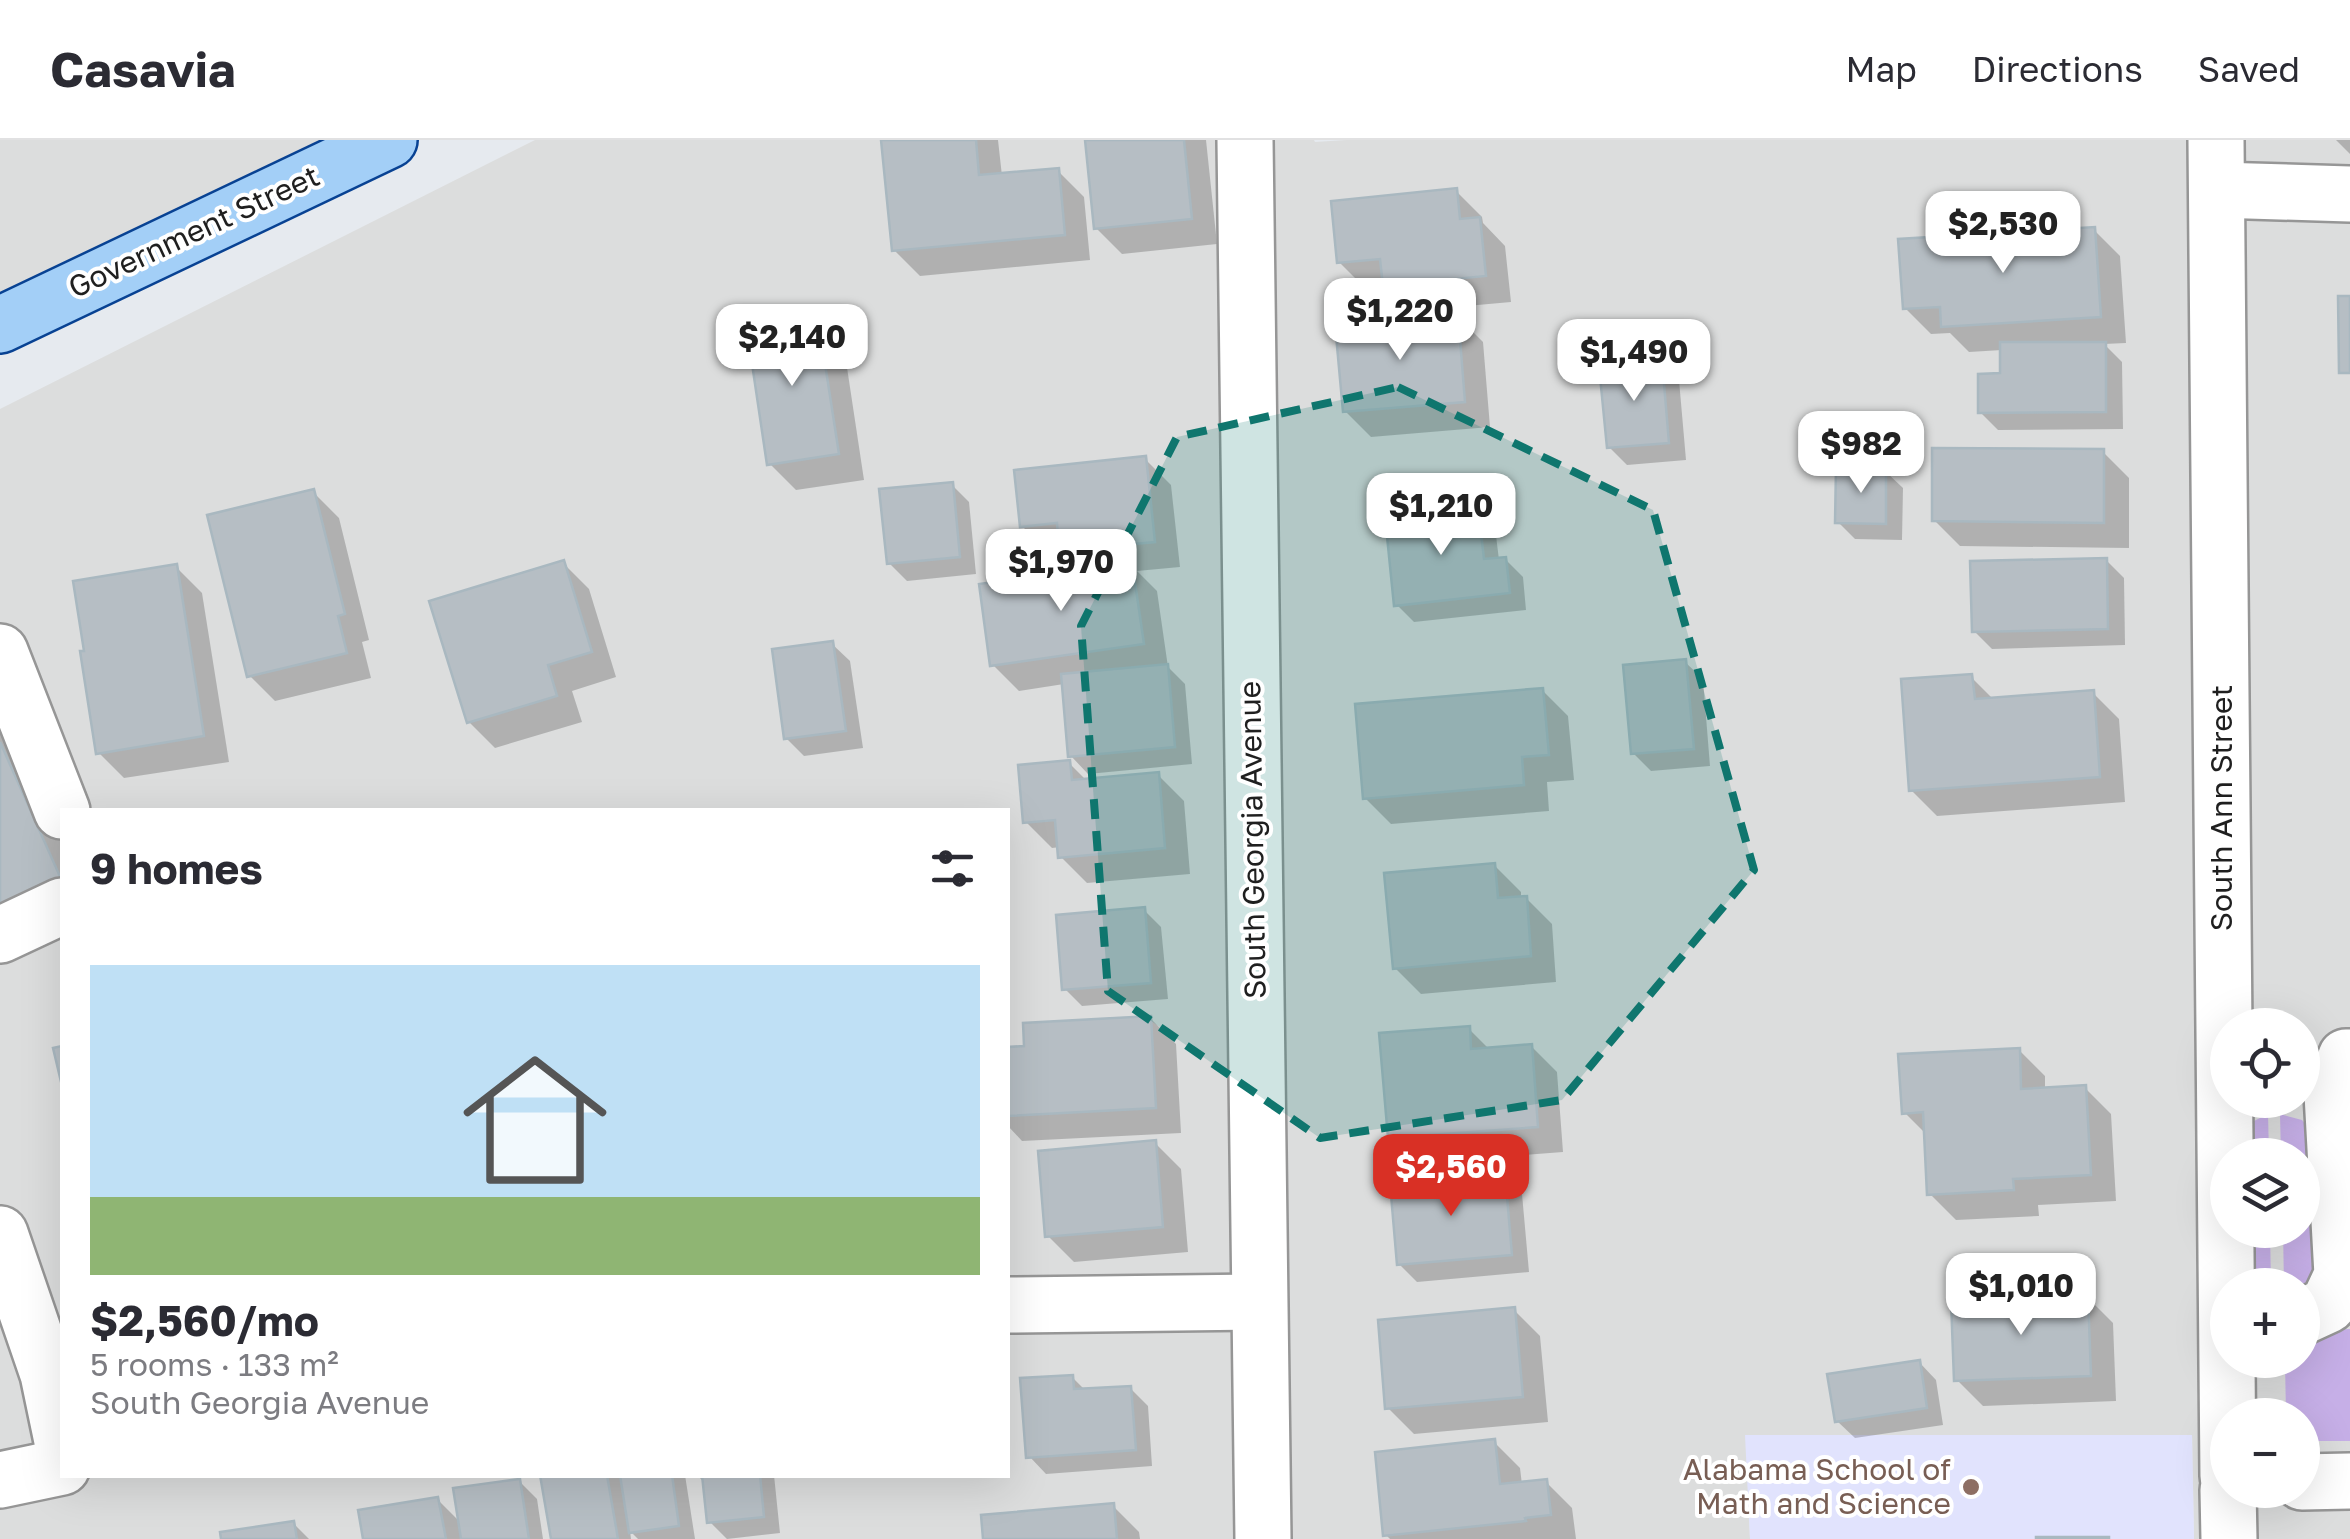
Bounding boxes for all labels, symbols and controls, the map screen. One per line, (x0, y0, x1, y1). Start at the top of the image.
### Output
text: Casavia (50, 40, 236, 98)
text: Map (1845, 48, 1917, 90)
text: Directions (1972, 48, 2143, 90)
text: Saved (2198, 48, 2300, 90)
street label: Government Street (62, 157, 325, 305)
pin: $2,530 (1922, 191, 2084, 276)
text: $2,530 (1947, 204, 2059, 242)
pin: $1,220 (1319, 278, 1481, 363)
text: $1,220 (1346, 291, 1454, 329)
pin: $2,140 (711, 304, 873, 389)
text: $2,140 (738, 317, 846, 355)
pin: $1,490 (1553, 319, 1715, 404)
text: $1,490 (1579, 332, 1689, 370)
pin: $982 (1802, 411, 1920, 496)
text: $982 (1820, 424, 1902, 462)
pin: $1,210 (1360, 473, 1522, 558)
text: $1,210 (1389, 486, 1493, 524)
pin: $1,970 (980, 529, 1142, 614)
text: $1,970 (1008, 542, 1114, 580)
street label: South Georgia Avenue (1231, 681, 1273, 999)
street label: South Ann Street (2203, 685, 2239, 931)
icon: filters (925, 841, 980, 896)
text: 9 homes (90, 843, 263, 893)
map controls (2210, 1008, 2320, 1508)
button: locate (2210, 1008, 2320, 1118)
icon: home (445, 1030, 625, 1210)
pin: $2,560 (1370, 1134, 1532, 1219)
button: layers (2210, 1138, 2320, 1248)
text: $2,560 (1395, 1147, 1507, 1185)
pin: $1,010 (1940, 1253, 2102, 1338)
text: $1,010 (1968, 1266, 2074, 1304)
button: + (2210, 1268, 2320, 1378)
text: $2,560/mo (90, 1295, 319, 1345)
text: 5 rooms · 133 m² (90, 1345, 339, 1383)
text: South Georgia Avenue (90, 1383, 429, 1421)
button: − (2210, 1398, 2320, 1508)
place label: Alabama School of Math and Science (1683, 1451, 1951, 1521)
marker: Alabama School of Math and Science (1960, 1476, 1982, 1498)

